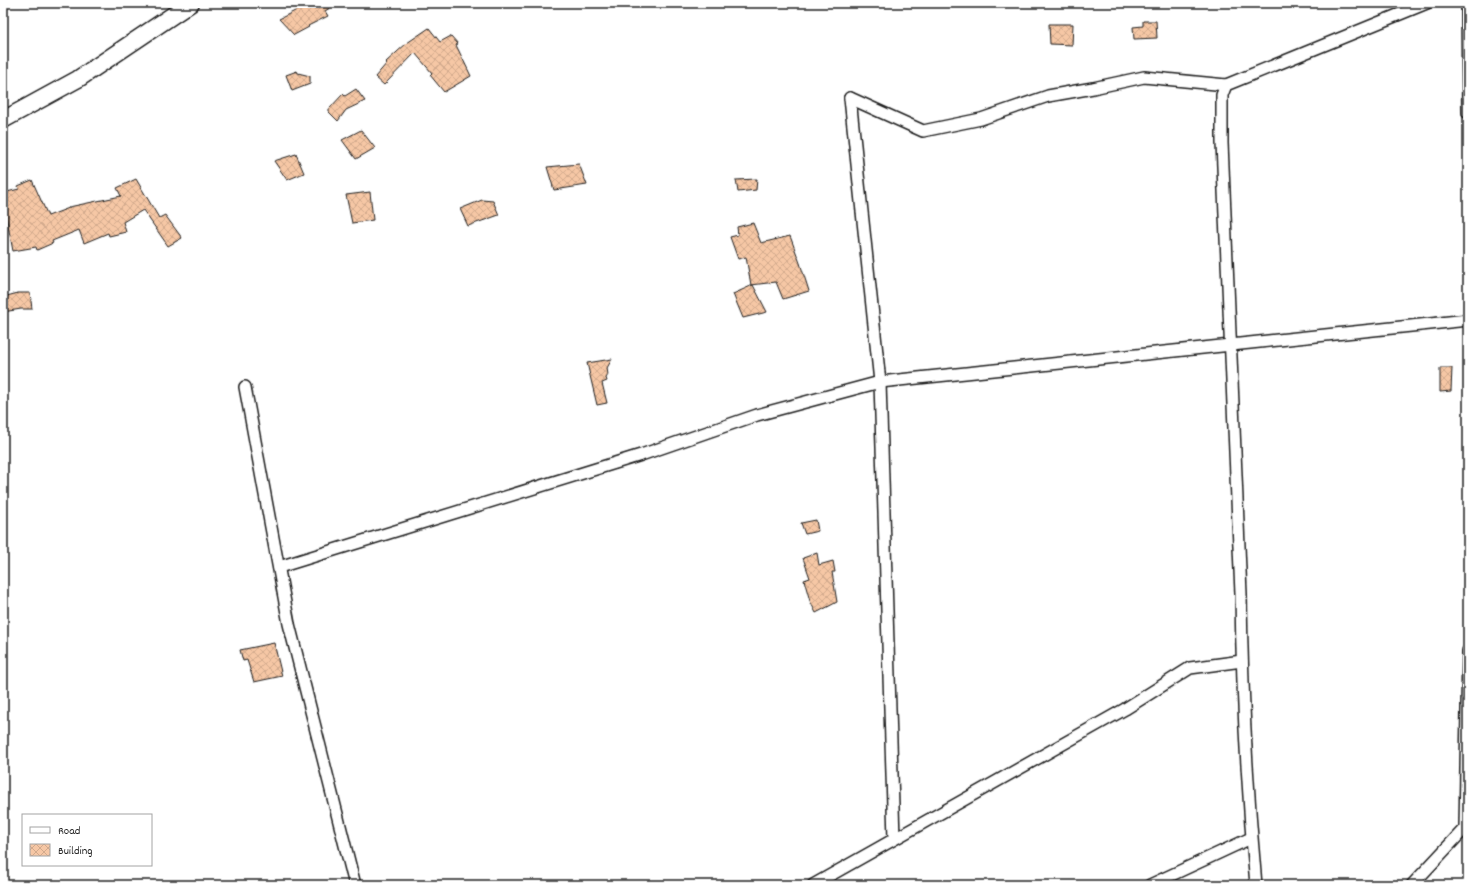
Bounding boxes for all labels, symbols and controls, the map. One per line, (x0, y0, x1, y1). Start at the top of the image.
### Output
legend (22, 814, 152, 866)
text: Road (58, 823, 80, 840)
text: Building (58, 843, 93, 860)

